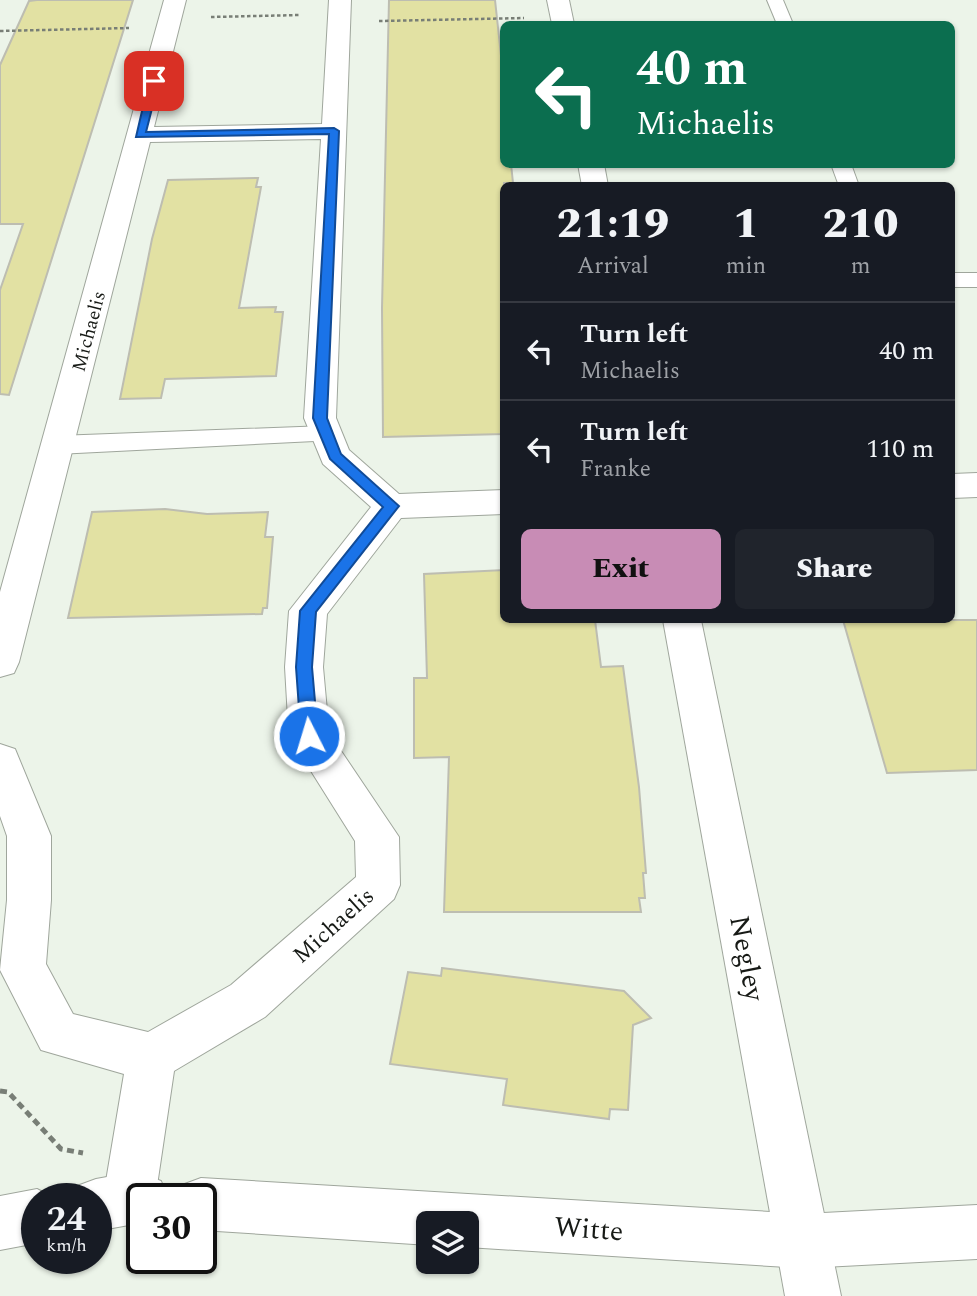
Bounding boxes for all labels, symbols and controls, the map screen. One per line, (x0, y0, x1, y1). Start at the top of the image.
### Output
text: 40 m (636, 32, 747, 107)
icon: left (521, 49, 612, 140)
pin (124, 51, 184, 111)
icon: arrive (135, 62, 173, 100)
text: Michaelis (636, 100, 775, 149)
text: 21:19 (557, 193, 669, 256)
text: 1 (733, 193, 759, 256)
text: 210 (823, 193, 898, 256)
text: Arrival (577, 249, 649, 284)
text: min (726, 249, 766, 284)
text: m (851, 249, 870, 284)
street label: Michaelis (65, 288, 114, 375)
text: Turn left (580, 314, 688, 354)
text: 40 m (879, 331, 934, 371)
icon: left (521, 332, 559, 370)
text: Michaelis (580, 354, 680, 389)
text: Turn left (580, 412, 688, 452)
text: 110 m (866, 429, 934, 469)
icon: left (521, 430, 559, 468)
text: Franke (580, 452, 651, 487)
button: Exit (521, 529, 721, 609)
button: Share (735, 529, 934, 609)
position arrow (272, 699, 346, 773)
street label: Michaelis (285, 880, 383, 973)
street label: Negley (717, 912, 776, 1006)
speed limit sign: 30 (126, 1183, 217, 1274)
text: 24 (47, 1193, 86, 1246)
street label: Witte (553, 1206, 625, 1253)
map controls (416, 1211, 479, 1274)
button: layers (416, 1211, 479, 1274)
text: km/h (46, 1232, 87, 1259)

